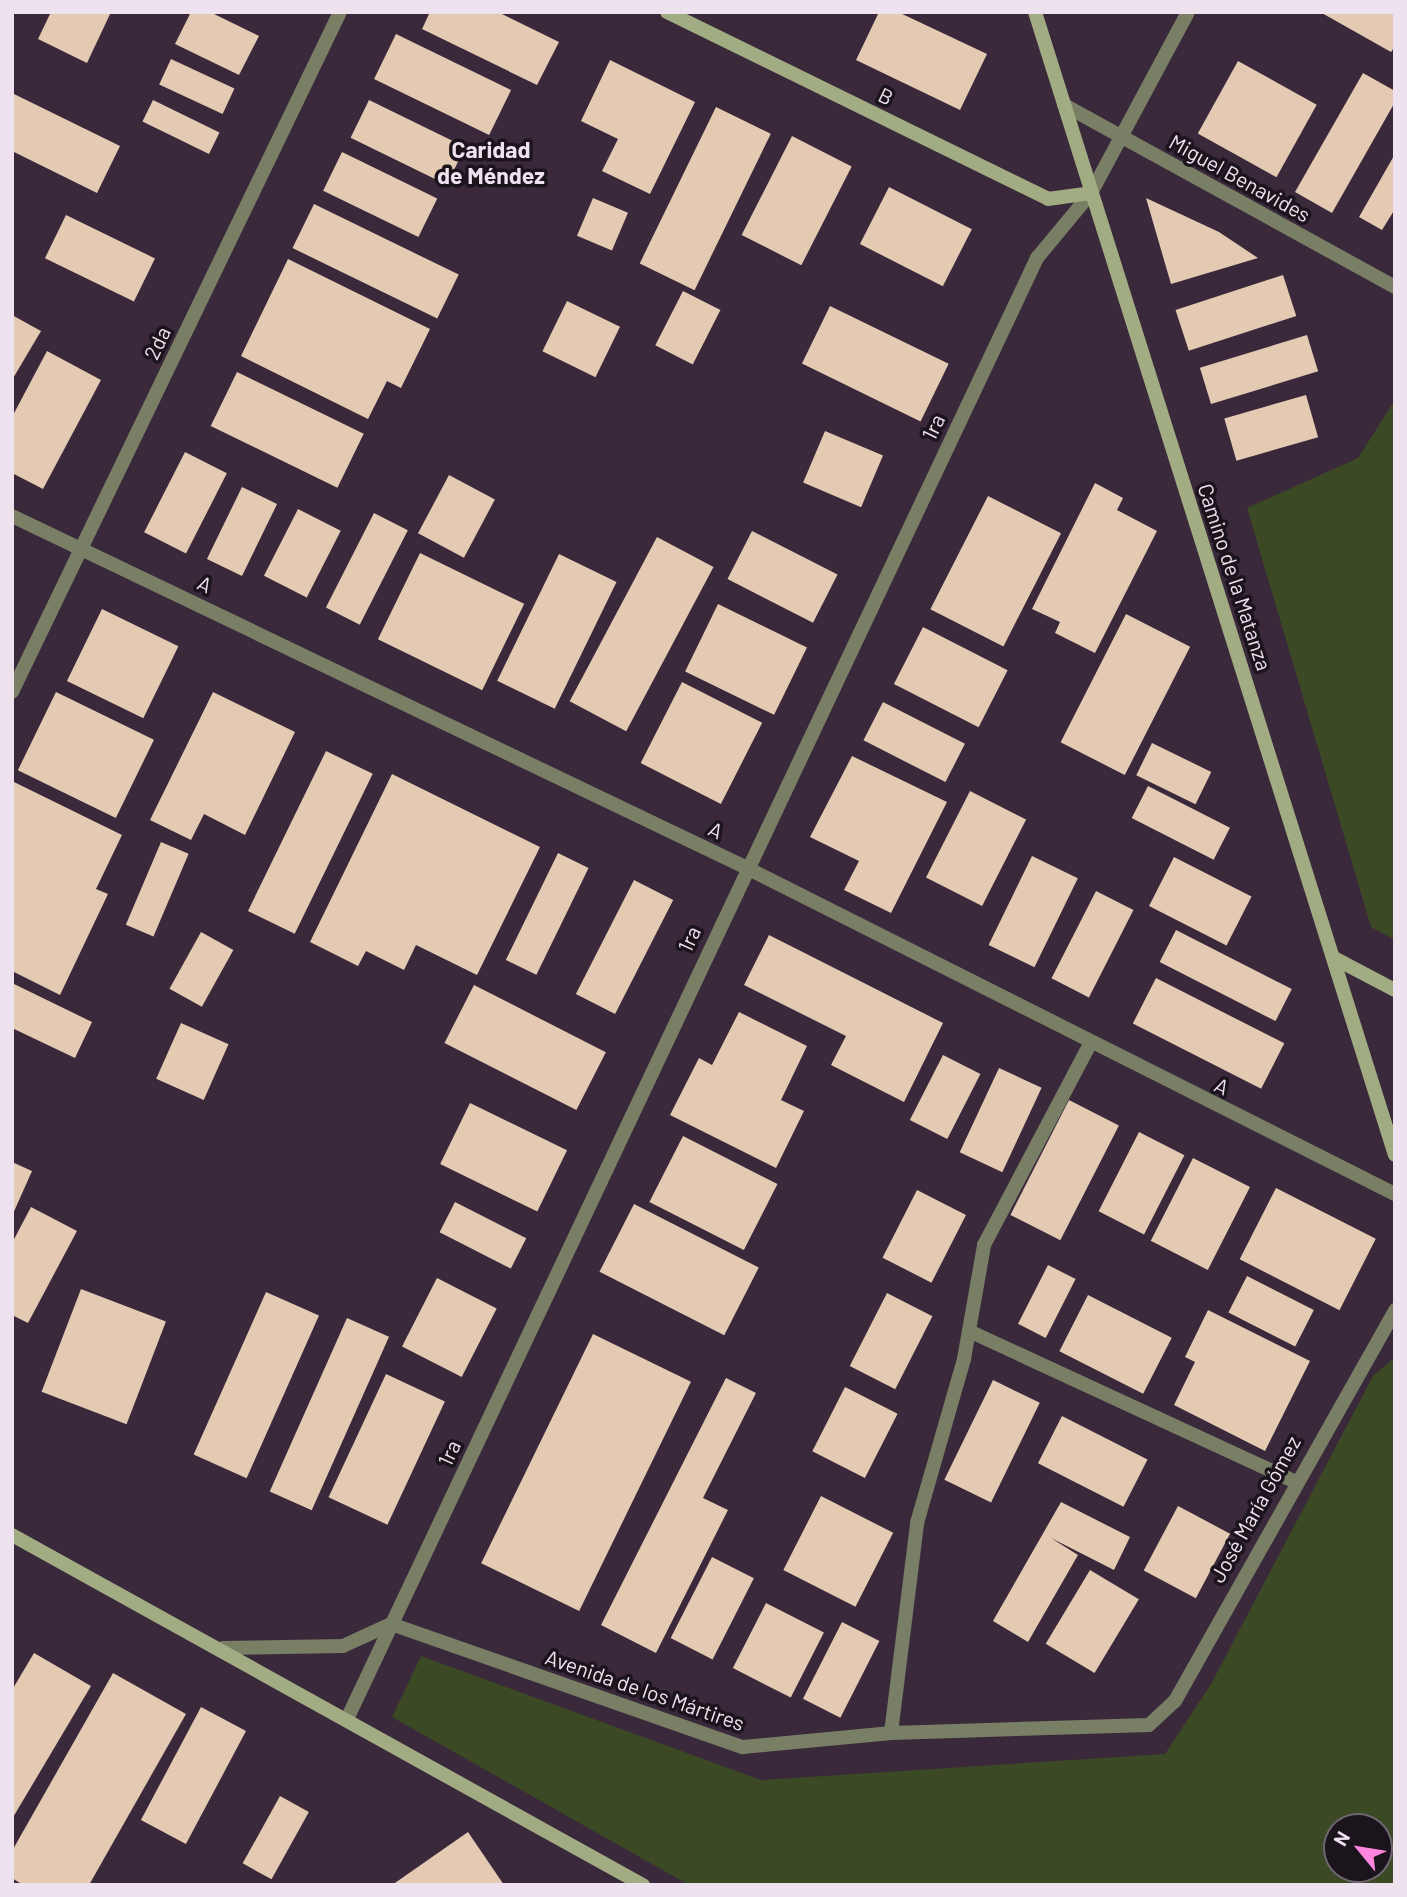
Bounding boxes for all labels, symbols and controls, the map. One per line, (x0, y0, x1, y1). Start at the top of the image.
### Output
street label: B (875, 82, 897, 110)
street label: Miguel Benavides (1165, 129, 1315, 227)
district label: Caridad de Méndez (437, 135, 545, 189)
street label: 2da (138, 322, 176, 364)
street label: 1ra (916, 410, 950, 444)
street label: Camino de la Matanza (1193, 480, 1277, 674)
street label: A (194, 570, 216, 598)
street label: A (705, 816, 727, 844)
street label: 1ra (672, 922, 706, 956)
street label: A (1211, 1072, 1233, 1100)
street label: José María Gómez (1204, 1431, 1306, 1587)
street label: 1ra (432, 1436, 466, 1470)
street label: Avenida de los Mártires (542, 1644, 748, 1736)
north arrow (1323, 1813, 1393, 1883)
text: N (1328, 1827, 1354, 1849)

